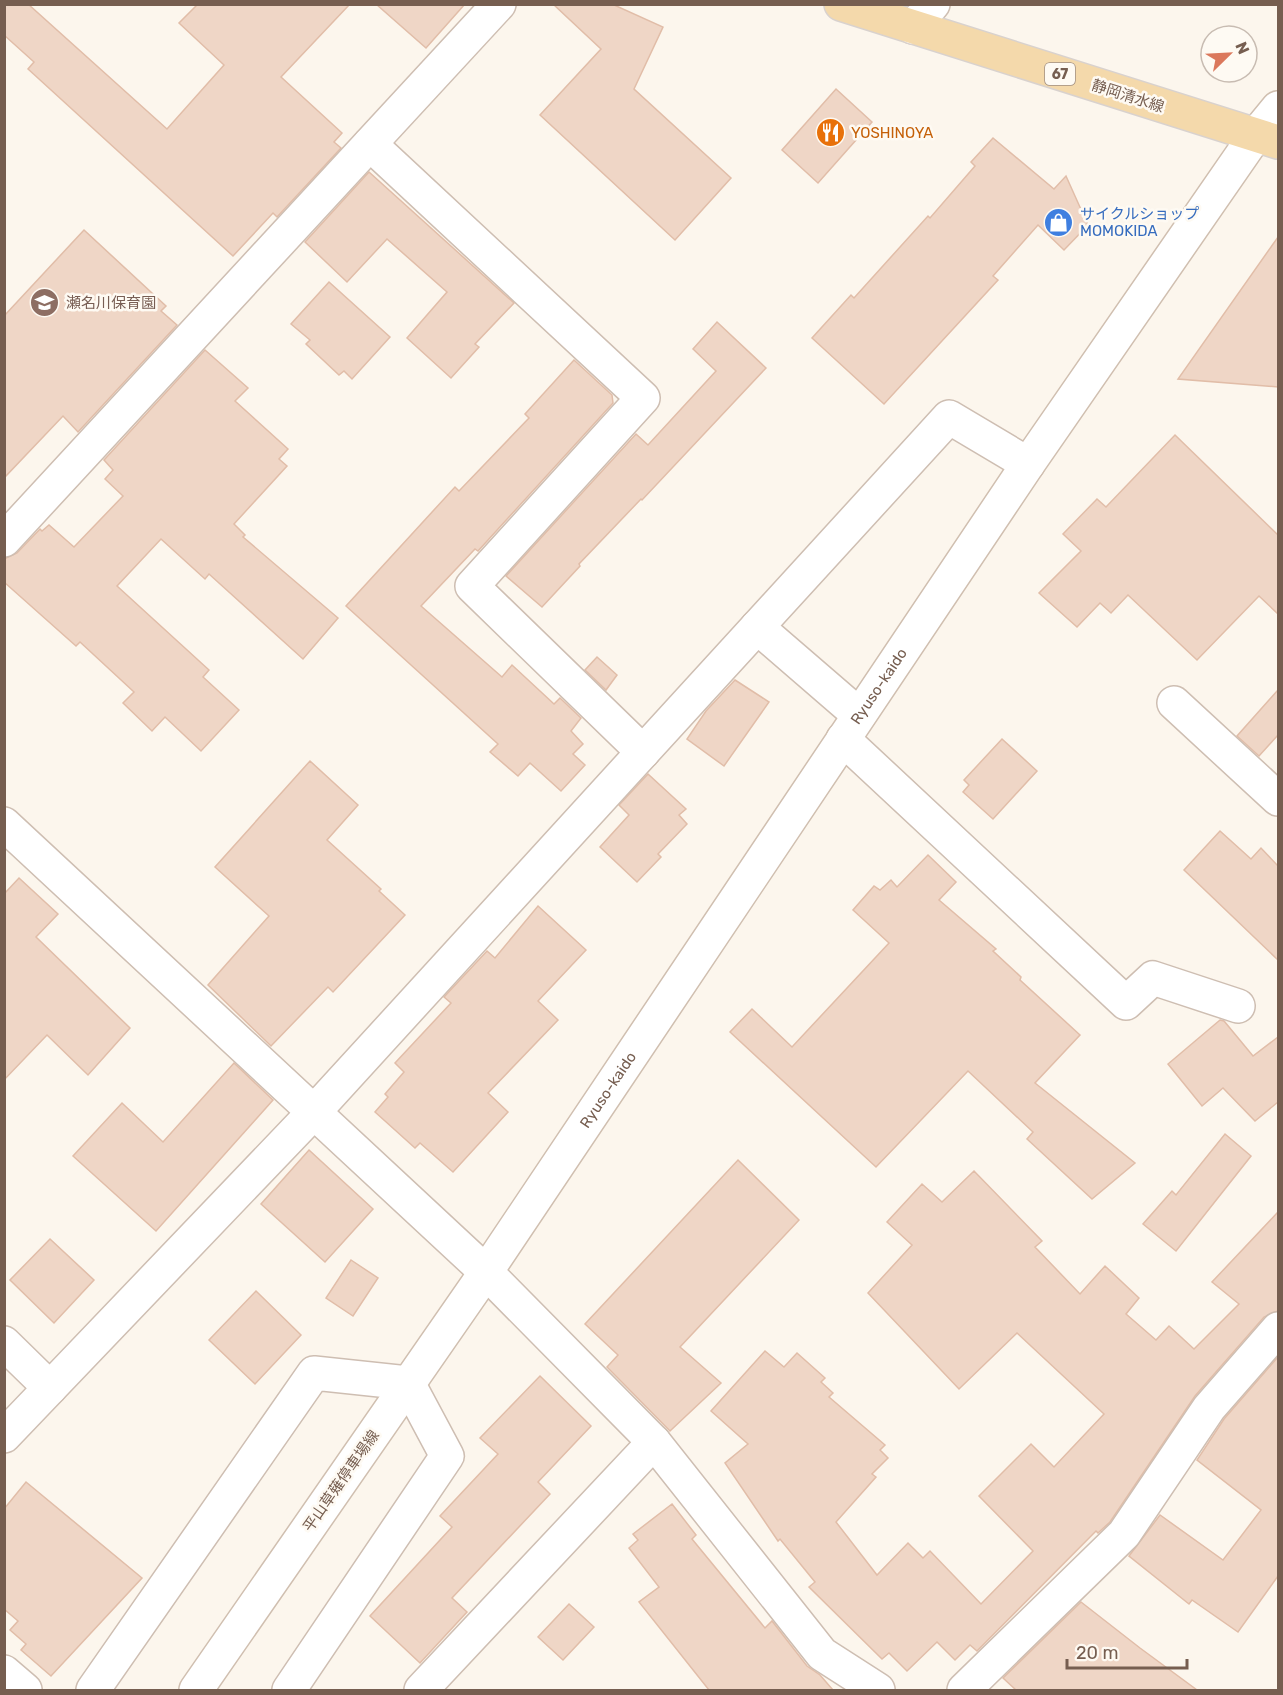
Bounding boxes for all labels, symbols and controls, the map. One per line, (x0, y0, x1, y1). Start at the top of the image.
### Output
north arrow (1199, 24, 1259, 84)
text: N (1231, 39, 1253, 57)
road number: 67 (1045, 63, 1075, 85)
street label: 静岡清水線 (1090, 76, 1166, 116)
restaurant icon: YOSHINOYA (814, 117, 846, 149)
place label: YOSHINOYA (851, 124, 933, 142)
place label: サイクルショップ MOMOKIDA (1080, 205, 1199, 240)
shop icon: サイクルショップ MOMOKIDA (1043, 207, 1075, 239)
school or university icon: 瀬名川保育園 (29, 287, 61, 319)
place label: 瀬名川保育園 (66, 294, 156, 312)
street label: Ryuso-kaido (847, 645, 911, 728)
street label: Ryuso-kaido (576, 1048, 640, 1131)
street label: 平山草薙停車場線 (299, 1427, 383, 1535)
scale bar (1067, 1632, 1187, 1670)
text: 20 m (1076, 1642, 1118, 1664)

